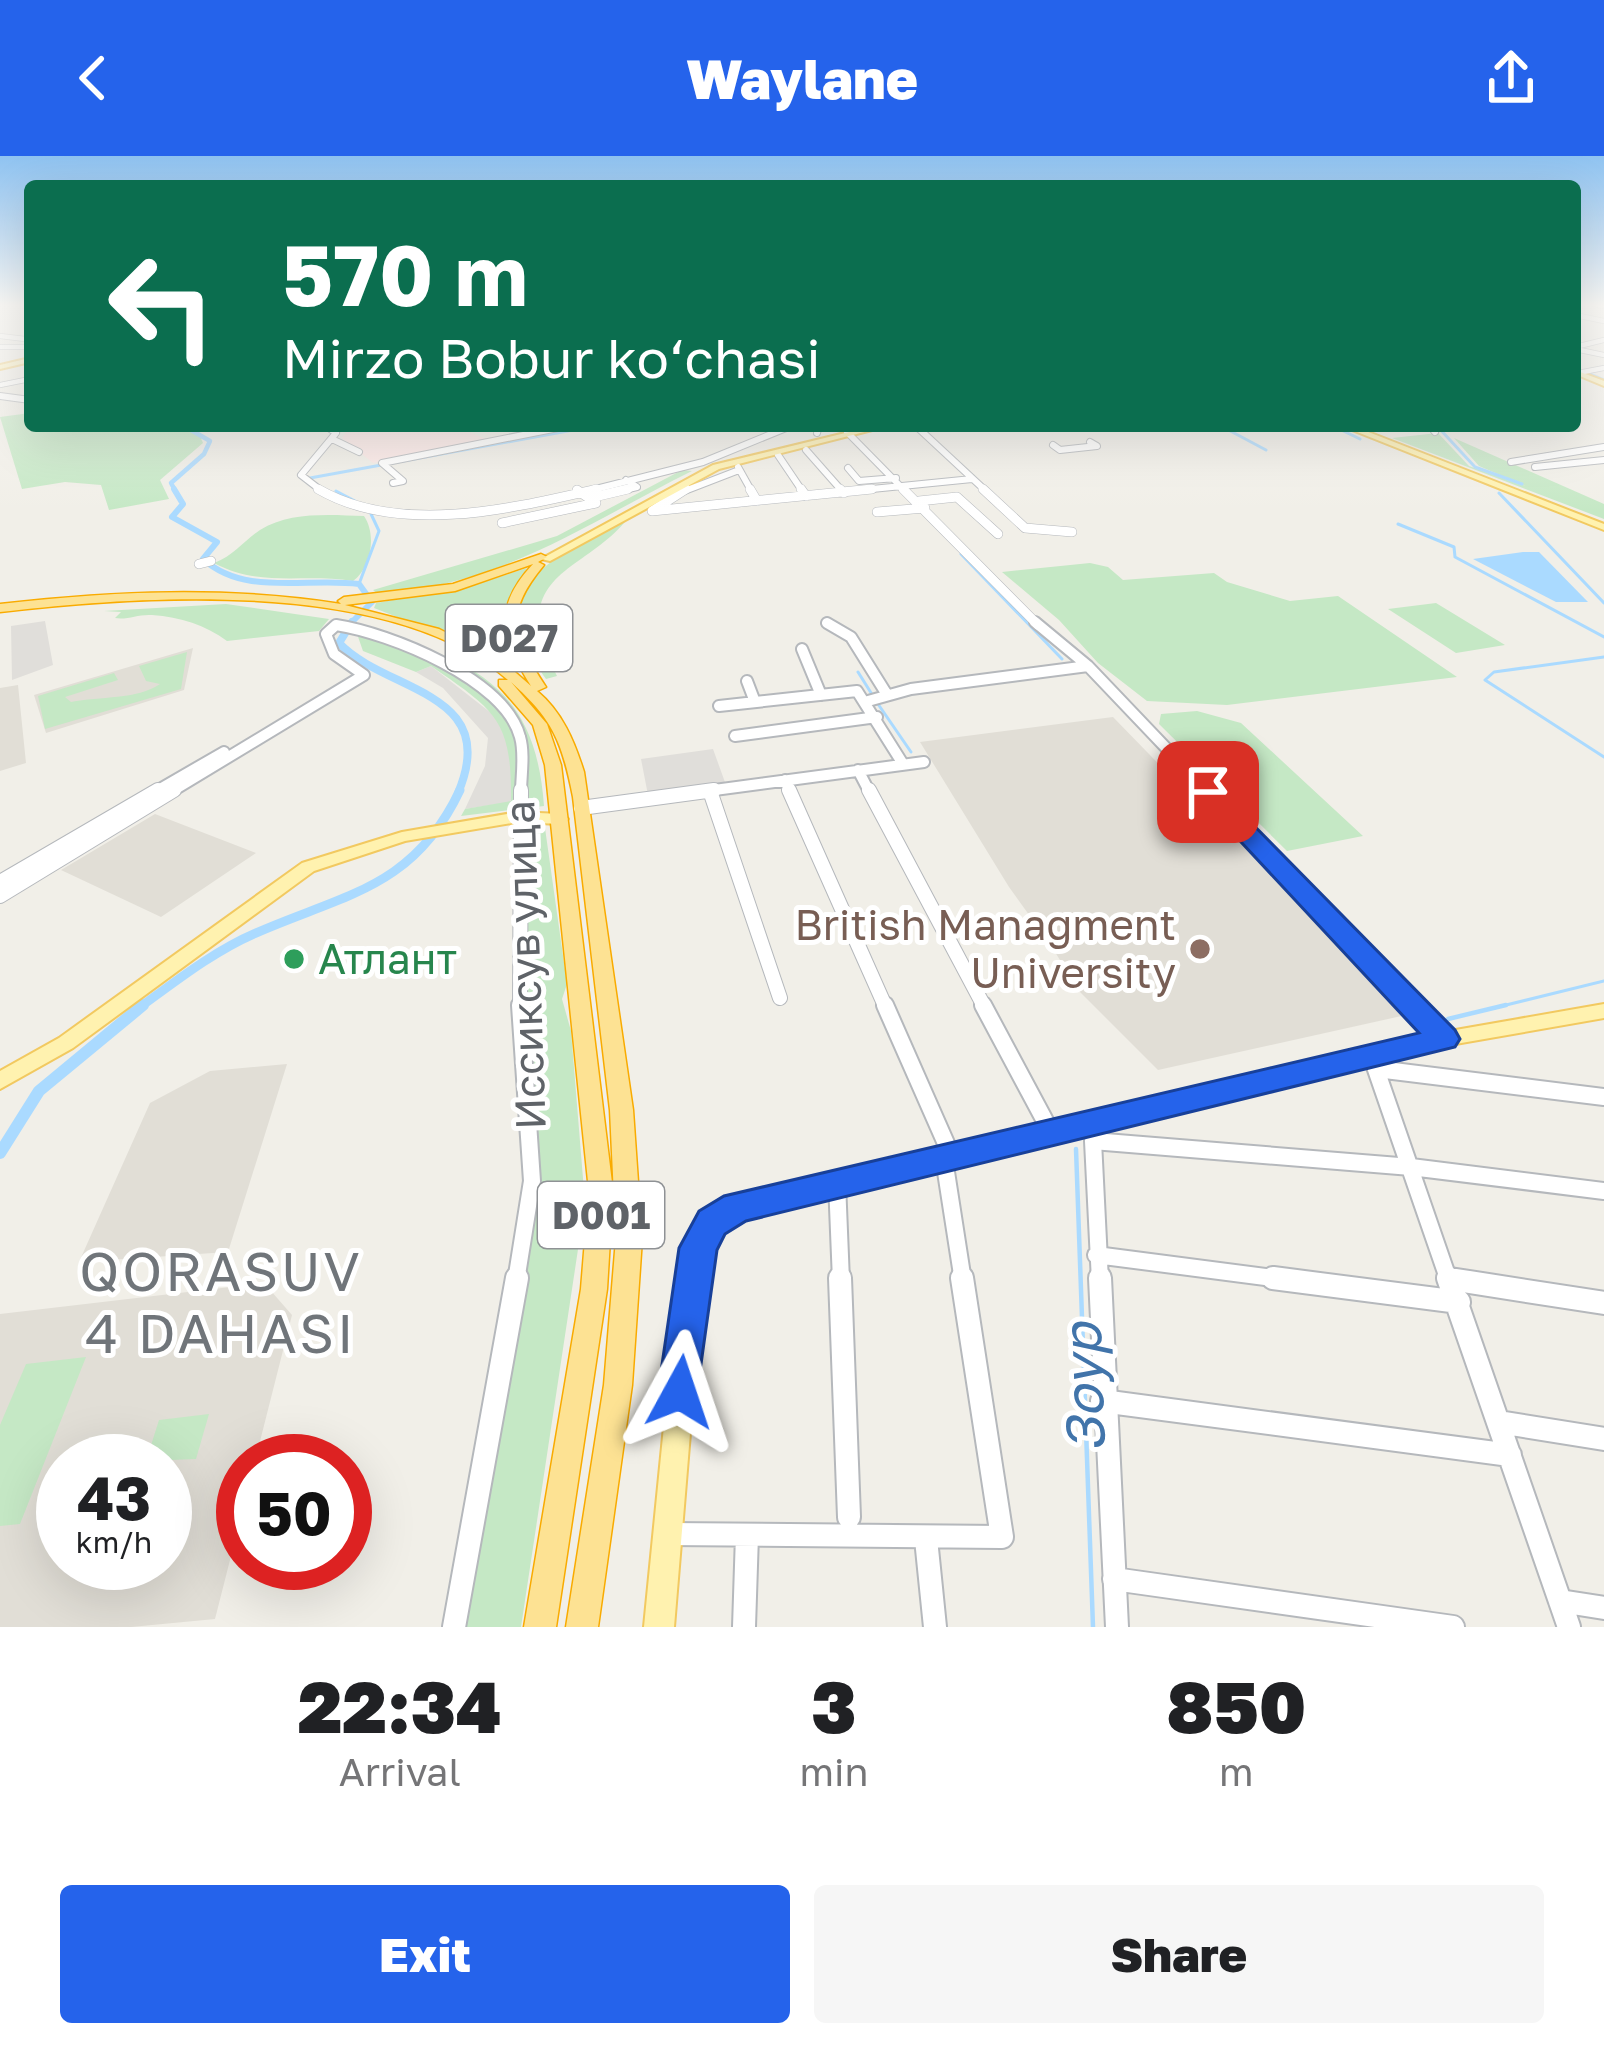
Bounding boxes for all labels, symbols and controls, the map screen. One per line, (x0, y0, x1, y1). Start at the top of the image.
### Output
icon: back (60, 45, 126, 111)
icon: share (1478, 45, 1544, 111)
text: Waylane (686, 46, 918, 111)
text: 570 m (282, 224, 528, 324)
icon: left (84, 228, 240, 384)
text: Mirzo Bobur ko‘chasi (282, 325, 821, 390)
road number: D027 (446, 605, 572, 671)
pin (1157, 741, 1259, 843)
icon: arrive (1175, 759, 1241, 825)
street label: Иссиксув улица (493, 800, 555, 1131)
place label: British Managment University (795, 899, 1176, 997)
place label: Атлант (318, 933, 457, 983)
marker: British Managment University (1187, 936, 1213, 962)
marker: Атлант (281, 946, 307, 972)
road number: D001 (538, 1182, 664, 1248)
district label: QORASUV 4 DAHASI (79, 1238, 363, 1365)
water label: Зоур (1048, 1319, 1117, 1454)
position arrow (617, 1329, 743, 1455)
speed limit sign: 50 (216, 1434, 372, 1590)
text: 43 (77, 1461, 151, 1533)
text: km/h (76, 1524, 152, 1560)
text: 22:34 (298, 1662, 502, 1749)
text: 3 (811, 1662, 857, 1749)
text: 850 (1166, 1662, 1306, 1749)
text: Arrival (339, 1748, 461, 1795)
text: min (800, 1748, 869, 1795)
text: m (1219, 1748, 1254, 1795)
button: Exit (60, 1885, 790, 2023)
button: Share (814, 1885, 1544, 2023)

